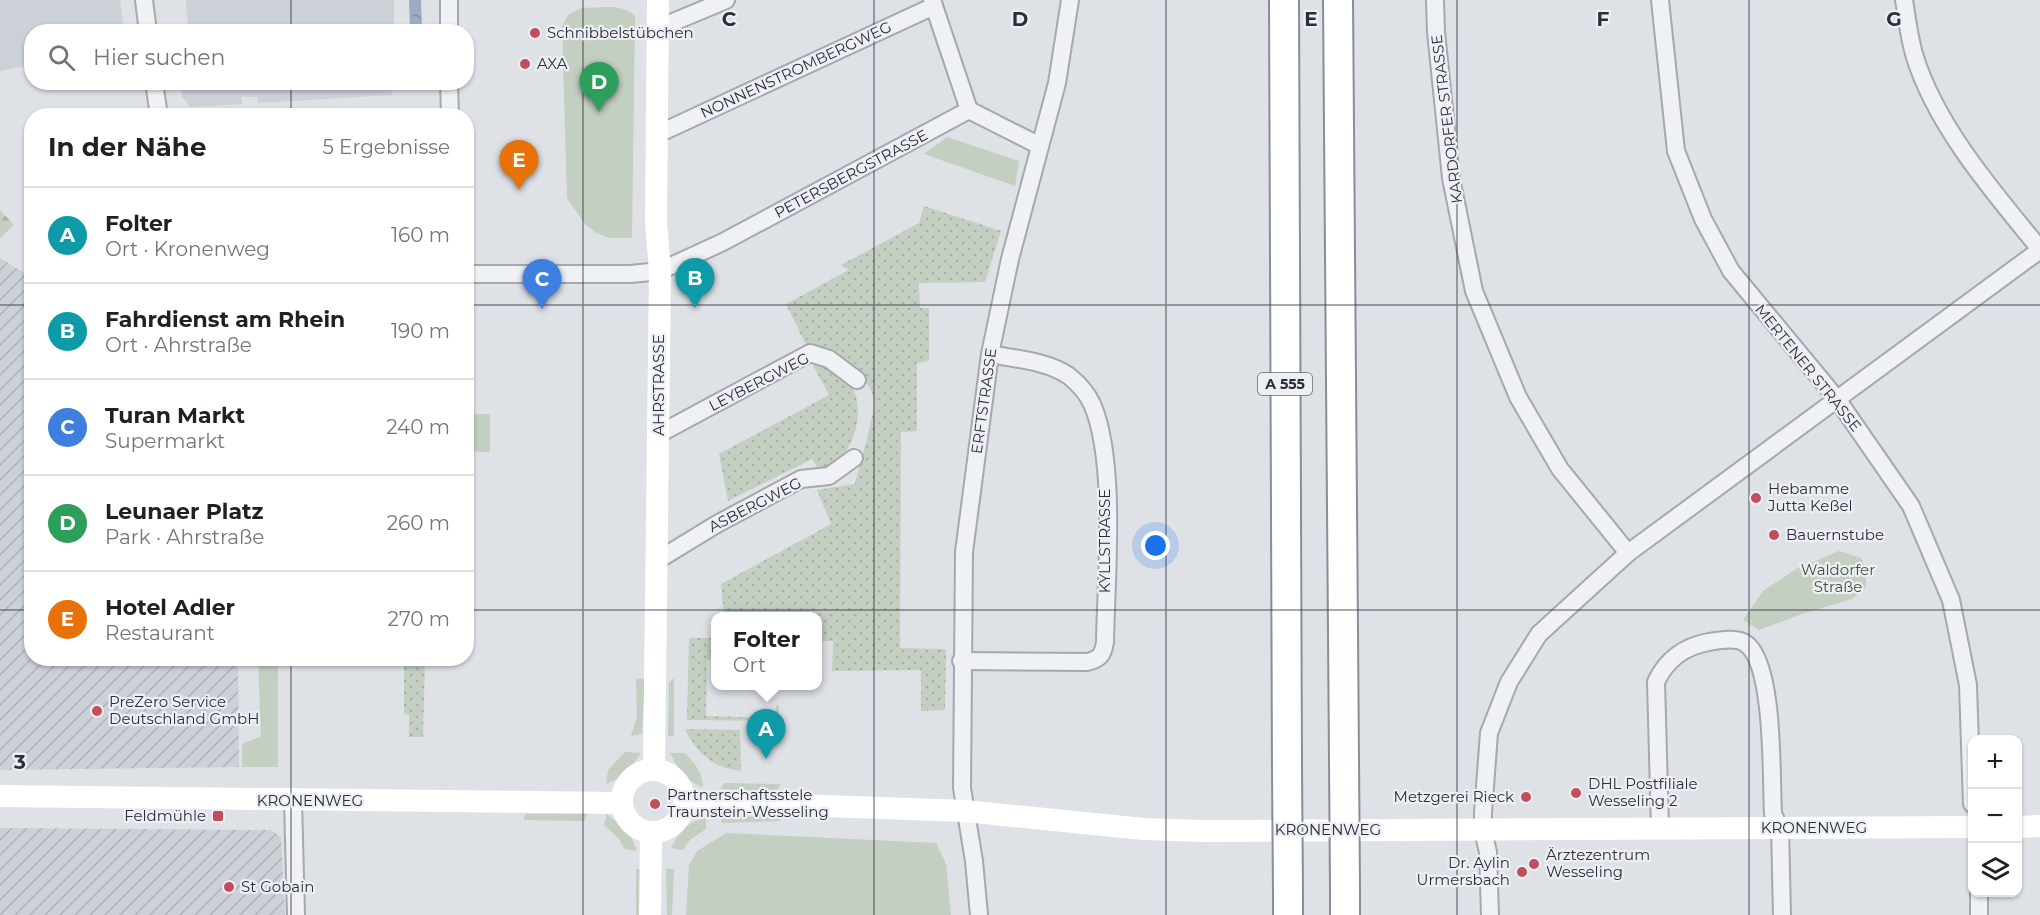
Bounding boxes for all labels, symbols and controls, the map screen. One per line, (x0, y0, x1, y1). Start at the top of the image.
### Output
text: C (722, 7, 737, 31)
text: D (1012, 7, 1028, 31)
text: E (1304, 7, 1318, 31)
text: F (1597, 7, 1610, 31)
text: G (1886, 7, 1902, 31)
street label: NONNENSTROMBERGWEG (697, 17, 894, 122)
place label: Schnibbelstübchen (547, 23, 694, 42)
search box (24, 24, 474, 90)
marker: Schnibbelstübchen (528, 26, 542, 40)
street label: KARDORFER STRASSE (1427, 34, 1466, 204)
icon: search (45, 41, 78, 74)
text: Hier suchen (93, 44, 225, 71)
place label: AXA (537, 54, 568, 73)
marker: AXA (518, 57, 532, 71)
pin: D (580, 63, 618, 112)
street label: PETERSBERGSTRASSE (771, 125, 931, 222)
text: In der Nähe (48, 131, 206, 163)
text: 5 Ergebnisse (322, 135, 450, 159)
pin: E (500, 140, 538, 190)
text: Folter (105, 210, 172, 237)
text: A (60, 223, 75, 247)
text: 160 m (391, 223, 450, 247)
text: Ort · Kronenweg (105, 237, 270, 261)
pin: B (676, 258, 714, 308)
pin: C (522, 260, 562, 309)
street label: MERTENER STRASSE (1751, 300, 1866, 435)
text: Fahrdienst am Rhein (105, 306, 345, 333)
text: B (60, 319, 75, 343)
text: 190 m (391, 319, 450, 343)
text: Ort · Ahrstraße (105, 333, 252, 357)
street label: AHRSTRASSE (649, 334, 668, 436)
street label: ERFTSTRASSE (967, 347, 1000, 455)
street label: LEYBERGWEG (706, 348, 812, 415)
road number: A 555 (1258, 373, 1312, 395)
text: Turan Markt (105, 402, 245, 429)
text: C (60, 415, 75, 439)
text: 240 m (386, 415, 450, 439)
text: Supermarkt (105, 429, 225, 453)
street label: ASBERGWEG (705, 473, 804, 536)
place label: Hebamme Jutta Keßel (1767, 479, 1853, 515)
street label: KYLLSTRASSE (1095, 489, 1114, 593)
marker: Hebamme Jutta Keßel (1749, 491, 1763, 505)
text: Leunaer Platz (105, 498, 263, 525)
text: D (59, 511, 76, 535)
text: 260 m (387, 511, 450, 535)
text: Park · Ahrstraße (105, 525, 264, 549)
place label: Bauernstube (1786, 525, 1884, 544)
marker: Bauernstube (1767, 528, 1781, 542)
your location (1141, 531, 1170, 560)
park label: Waldorfer Straße (1801, 560, 1875, 596)
text: Hotel Adler (105, 594, 235, 621)
text: E (61, 607, 74, 631)
text: 270 m (388, 607, 450, 631)
popup (711, 612, 822, 690)
text: Restaurant (105, 621, 215, 645)
text: Folter (733, 626, 800, 653)
text: Ort (733, 653, 766, 677)
place label: PreZero Service Deutschland GmbH (109, 692, 259, 728)
marker: PreZero Service Deutschland GmbH (90, 704, 104, 718)
pin: A (746, 710, 786, 759)
map controls (1968, 735, 2022, 897)
button: + (1968, 735, 2022, 789)
text: 3 (13, 750, 26, 774)
place label: DHL Postfiliale Wesseling 2 (1588, 774, 1698, 810)
place label: Partnerschaftsstele Traunstein-Wesseling (667, 785, 829, 821)
marker: DHL Postfiliale Wesseling 2 (1569, 786, 1583, 800)
place label: Metzgerei Rieck (1394, 787, 1514, 806)
button: − (1968, 789, 2022, 843)
marker: Metzgerei Rieck (1519, 790, 1533, 804)
street label: KRONENWEG (257, 791, 363, 810)
marker: Partnerschaftsstele Traunstein-Wesseling (648, 797, 662, 811)
place label: Feldmühle (124, 806, 206, 825)
marker: Feldmühle (211, 809, 225, 823)
street label: KRONENWEG (1761, 818, 1867, 837)
street label: KRONENWEG (1275, 820, 1381, 839)
button: layers (1968, 843, 2022, 897)
place label: Ärztezentrum Wesseling (1546, 845, 1650, 881)
place label: Dr. Aylin Urmersbach (1417, 853, 1510, 889)
marker: Ärztezentrum Wesseling (1527, 857, 1541, 871)
marker: Dr. Aylin Urmersbach (1515, 865, 1529, 879)
place label: St Gobain (241, 877, 314, 896)
marker: St Gobain (222, 880, 236, 894)

